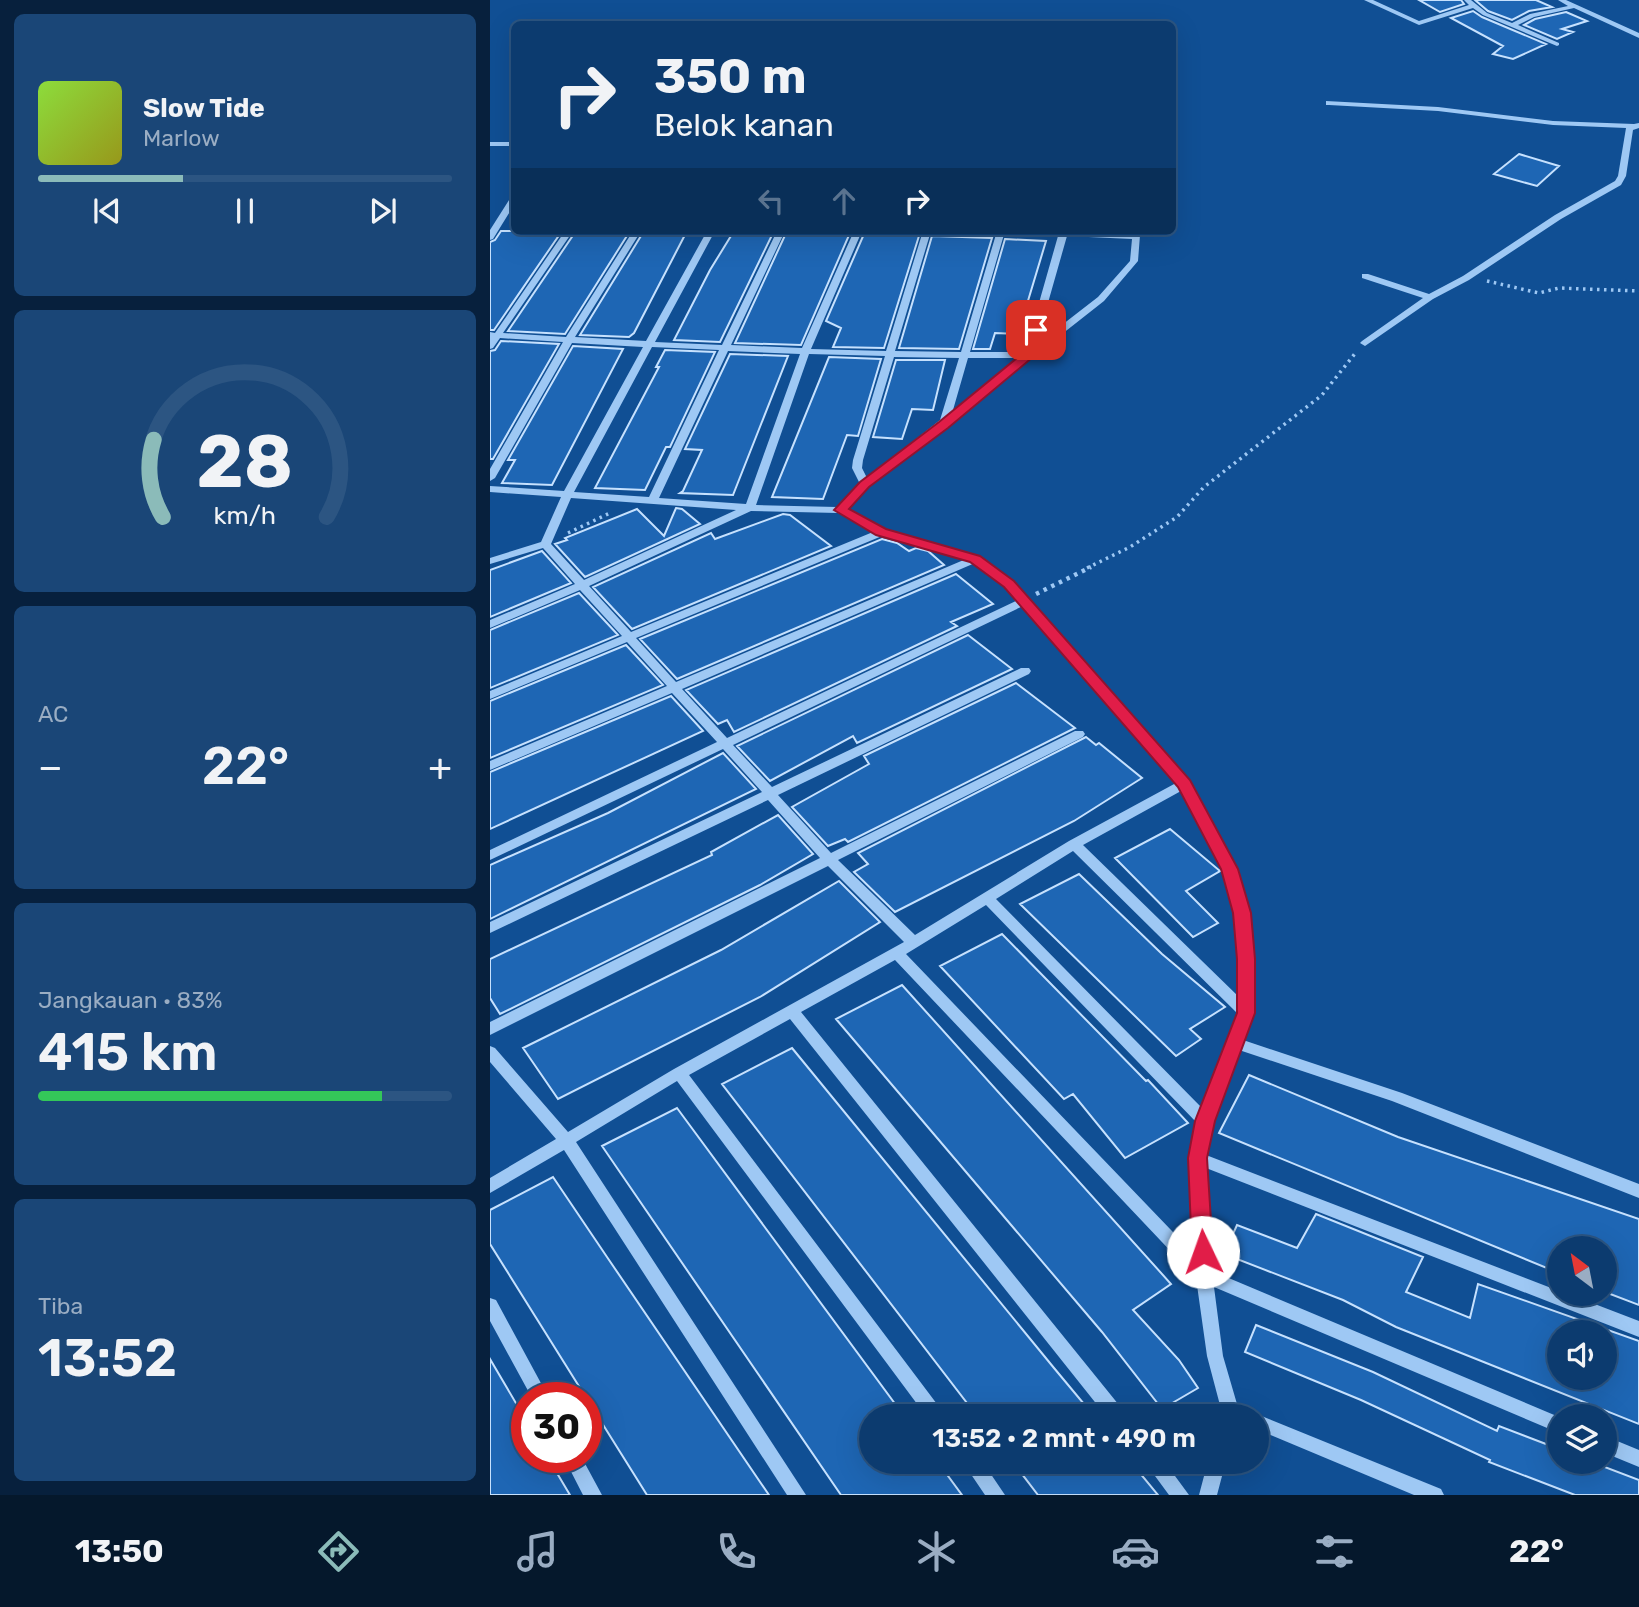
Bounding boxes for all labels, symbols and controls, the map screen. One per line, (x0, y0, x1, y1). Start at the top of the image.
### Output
text: 350 m (654, 47, 807, 105)
icon: right (539, 49, 630, 140)
text: Slow Tide (143, 93, 265, 124)
text: Belok kanan (654, 106, 834, 144)
text: Marlow (143, 124, 220, 152)
icon: left (752, 182, 790, 220)
icon: ahead (825, 182, 863, 220)
icon: right (898, 182, 936, 220)
icon: previous (88, 192, 126, 230)
icon: pause (226, 192, 264, 230)
icon: next (364, 192, 402, 230)
pin (1006, 300, 1066, 360)
icon: arrive (1017, 311, 1055, 349)
text: 28 (197, 420, 293, 506)
text: km/h (214, 501, 276, 530)
text: AC (38, 700, 68, 728)
text: 22° (202, 735, 289, 797)
text: − (38, 744, 63, 790)
text: + (428, 744, 452, 790)
text: Jangkauan · 83% (38, 986, 222, 1014)
text: 415 km (38, 1021, 217, 1083)
position arrow (1166, 1215, 1240, 1289)
north arrow (1547, 1236, 1617, 1306)
map controls (1547, 1236, 1617, 1474)
text: Tiba (38, 1292, 83, 1320)
button: sound (1547, 1320, 1617, 1390)
text: 13:52 (38, 1327, 177, 1389)
speed limit sign: 30 (511, 1382, 602, 1473)
button: layers (1547, 1404, 1617, 1474)
text: 13:52 · 2 mnt · 490 m (932, 1423, 1196, 1454)
icon: directions (314, 1527, 363, 1576)
icon: music (513, 1527, 562, 1576)
icon: phone (712, 1527, 761, 1576)
icon: climate (912, 1527, 961, 1576)
icon: car (1111, 1527, 1160, 1576)
icon: filters (1310, 1527, 1359, 1576)
text: 13:50 (75, 1532, 164, 1570)
text: 22° (1509, 1532, 1564, 1570)

